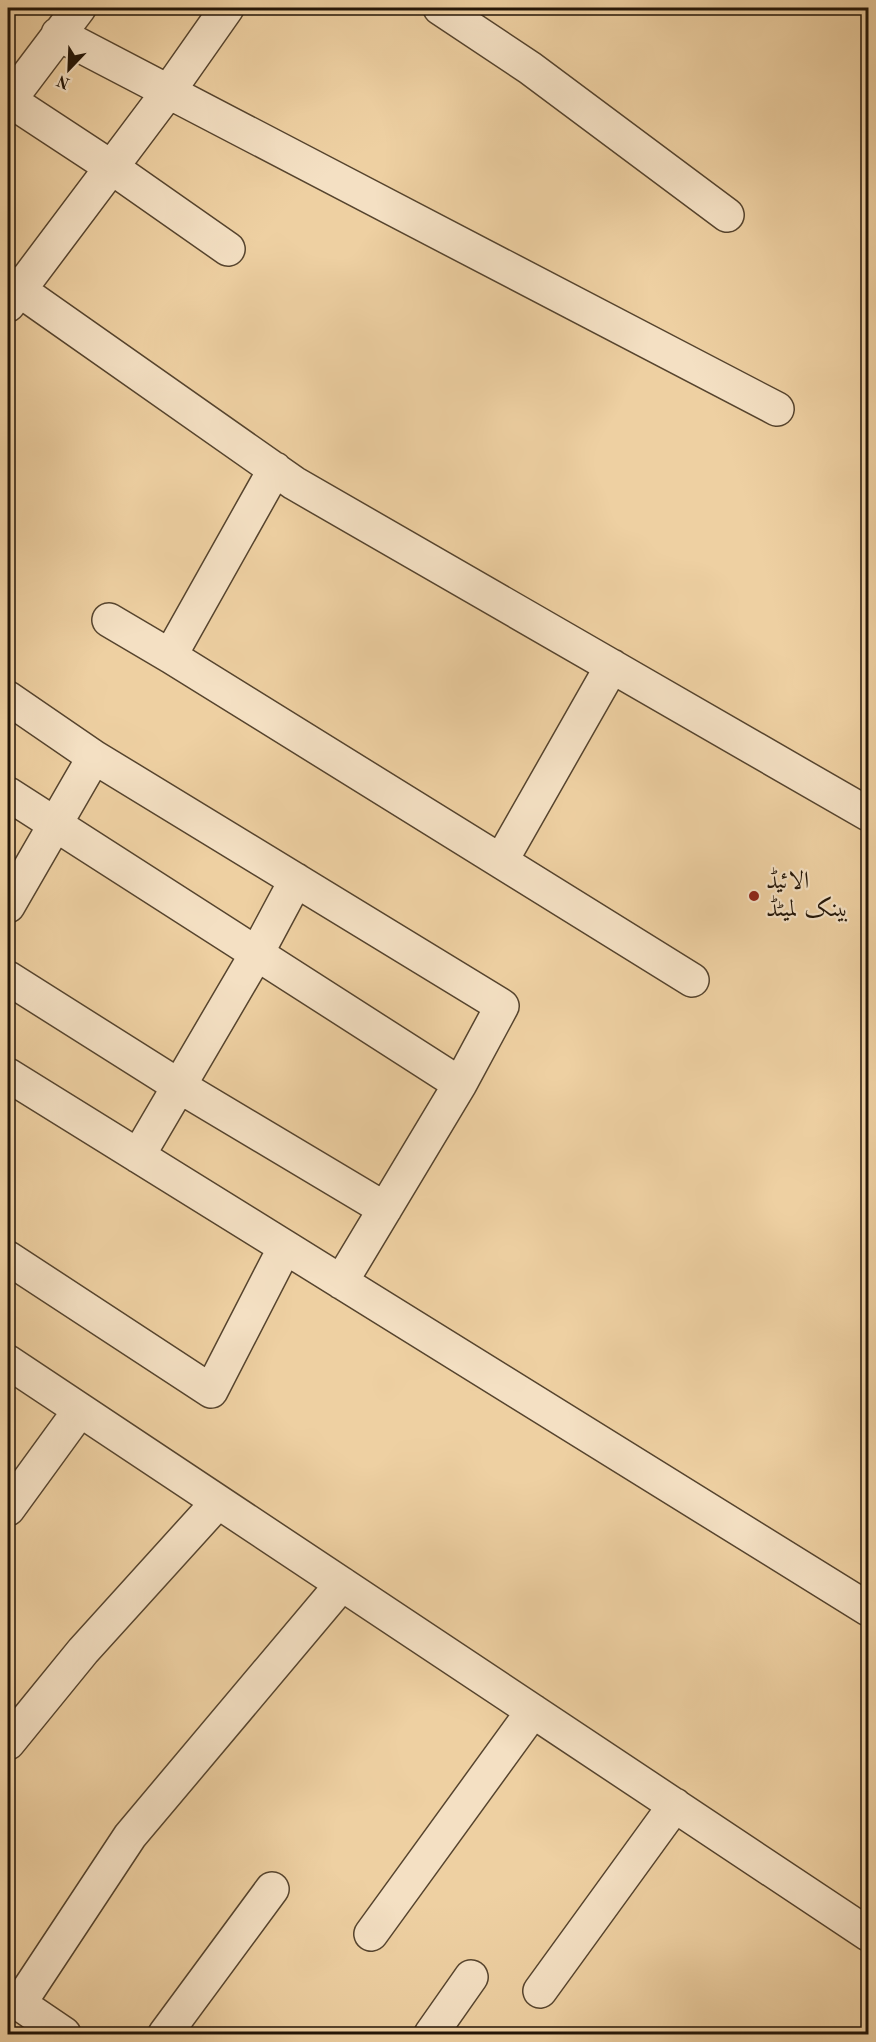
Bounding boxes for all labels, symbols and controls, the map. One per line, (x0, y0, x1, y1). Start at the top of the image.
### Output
north arrow (39, 39, 99, 99)
text: N (54, 71, 73, 91)
place label: الائیڈ بینک لمیٹڈ (766, 866, 849, 922)
marker: الائیڈ بینک لمیٹڈ (747, 889, 761, 903)

